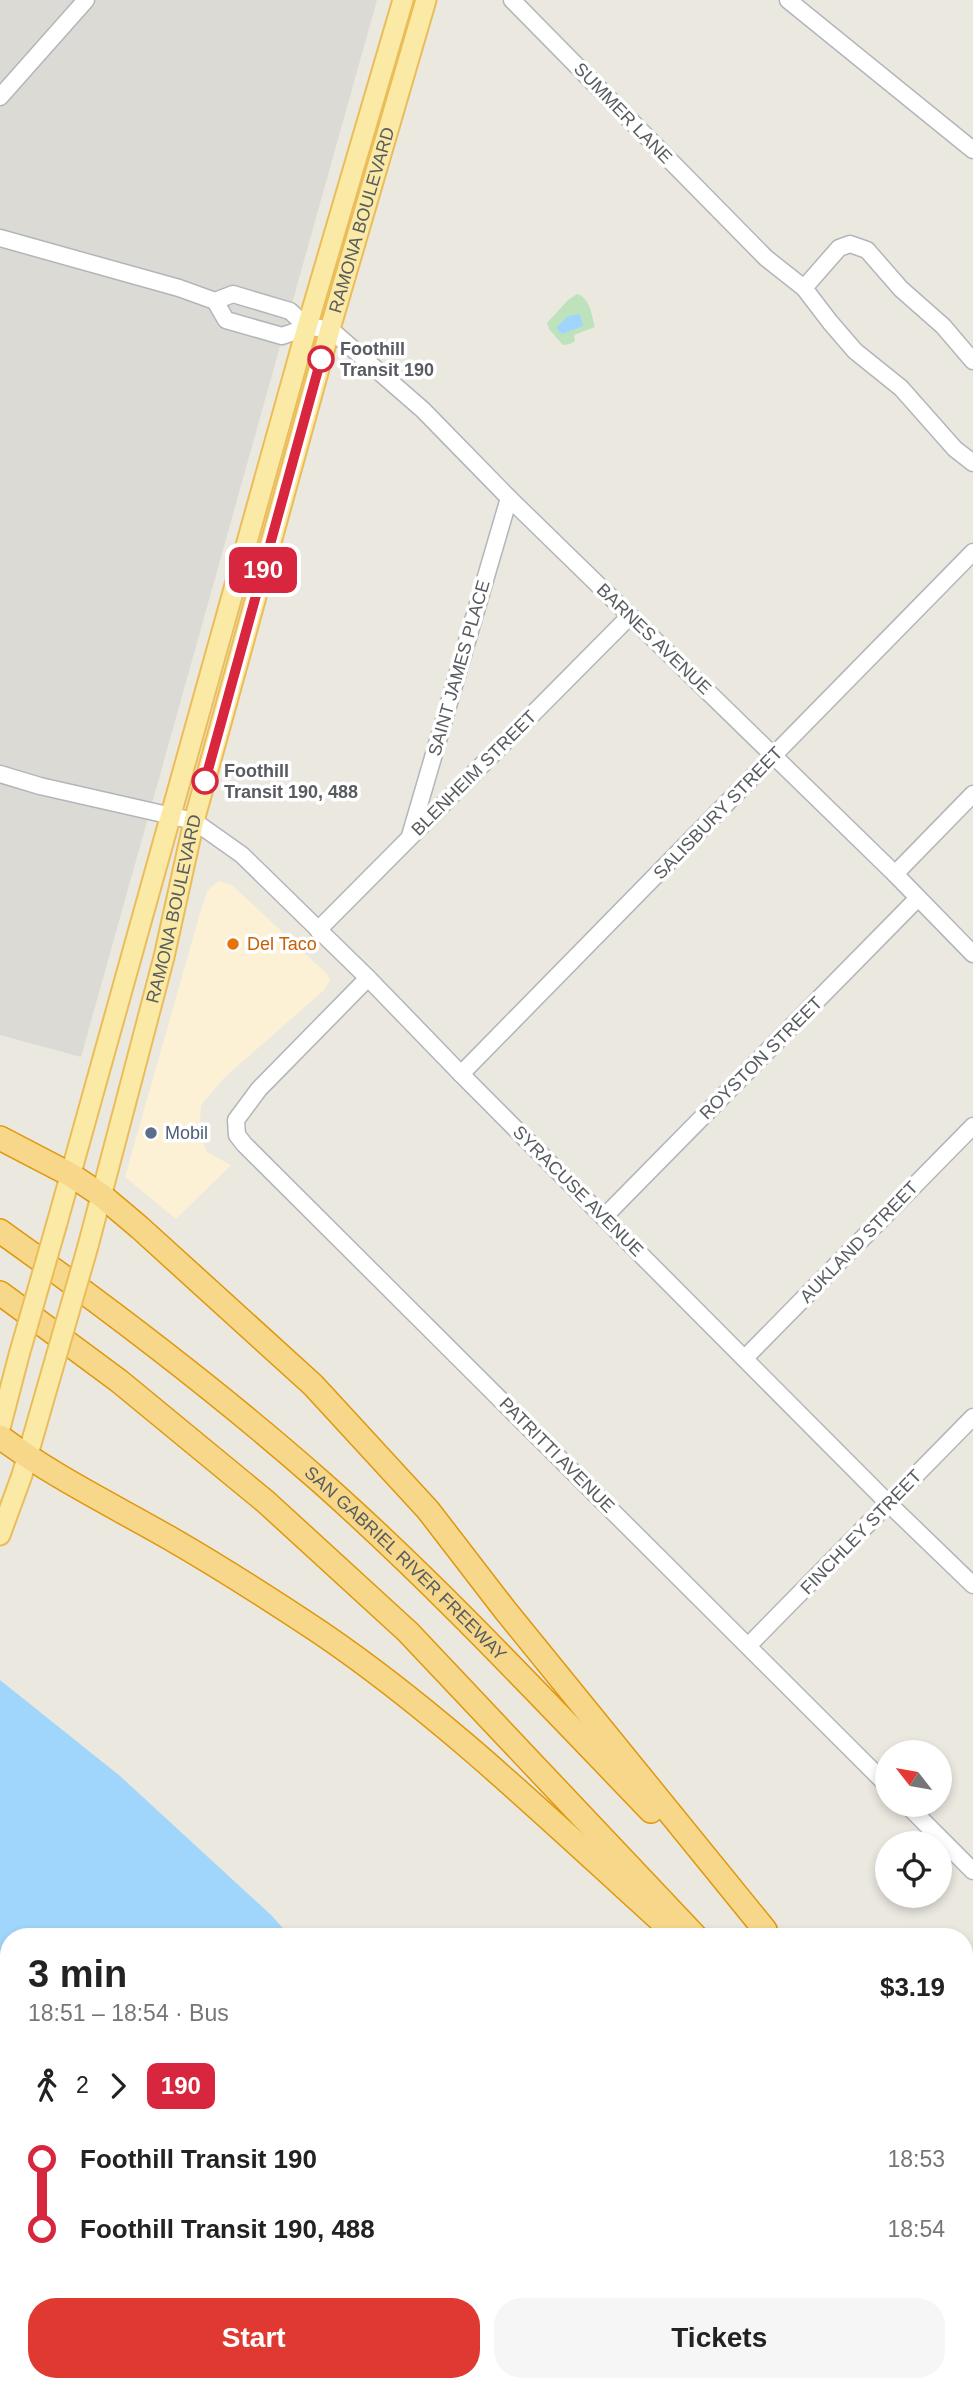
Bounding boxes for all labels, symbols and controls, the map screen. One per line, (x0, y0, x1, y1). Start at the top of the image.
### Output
street label: SUMMER LANE (570, 59, 676, 167)
street label: RAMONA BOULEVARD (325, 125, 398, 315)
place label: Foothill Transit 190 (340, 339, 434, 380)
marker: Foothill Transit 190 (308, 346, 334, 372)
line badge: 190 (223, 547, 303, 593)
text: 190 (243, 556, 283, 583)
street label: SAINT JAMES PLACE (424, 578, 494, 758)
street label: BARNES AVENUE (593, 579, 715, 699)
street label: BLENHEIM STREET (408, 707, 540, 839)
street label: SALISBURY STREET (650, 743, 786, 883)
place label: Foothill Transit 190, 488 (224, 761, 358, 802)
marker: Foothill Transit 190, 488 (192, 768, 218, 794)
street label: RAMONA BOULEVARD (142, 813, 205, 1005)
place label: Del Taco (247, 934, 317, 954)
marker: Del Taco (225, 936, 241, 952)
street label: ROYSTON STREET (696, 993, 826, 1123)
street label: SYRACUSE AVENUE (509, 1122, 647, 1260)
place label: Mobil (165, 1123, 208, 1143)
marker: Mobil (143, 1125, 159, 1141)
street label: AUKLAND STREET (796, 1177, 922, 1307)
street label: PATRITTI AVENUE (495, 1393, 619, 1517)
street label: SAN GABRIEL RIVER FREEWAY (301, 1462, 510, 1665)
street label: FINCHLEY STREET (797, 1466, 925, 1598)
north arrow (875, 1740, 952, 1816)
map controls (875, 1740, 952, 1908)
button: locate (875, 1831, 952, 1908)
text: 3 min (28, 1953, 127, 1995)
text: $3.19 (880, 1972, 945, 2002)
text: 18:51 – 18:54 · Bus (28, 2000, 229, 2026)
icon: walk (28, 2067, 66, 2105)
icon: forward (99, 2067, 137, 2105)
text: 2 (76, 2072, 89, 2098)
text: 190 (161, 2072, 201, 2099)
text: Foothill Transit 190 (80, 2144, 317, 2174)
text: 18:53 (887, 2146, 945, 2172)
text: Foothill Transit 190, 488 (80, 2214, 375, 2244)
text: 18:54 (887, 2216, 945, 2242)
button: Start (28, 2298, 480, 2378)
button: Tickets (494, 2298, 945, 2378)

